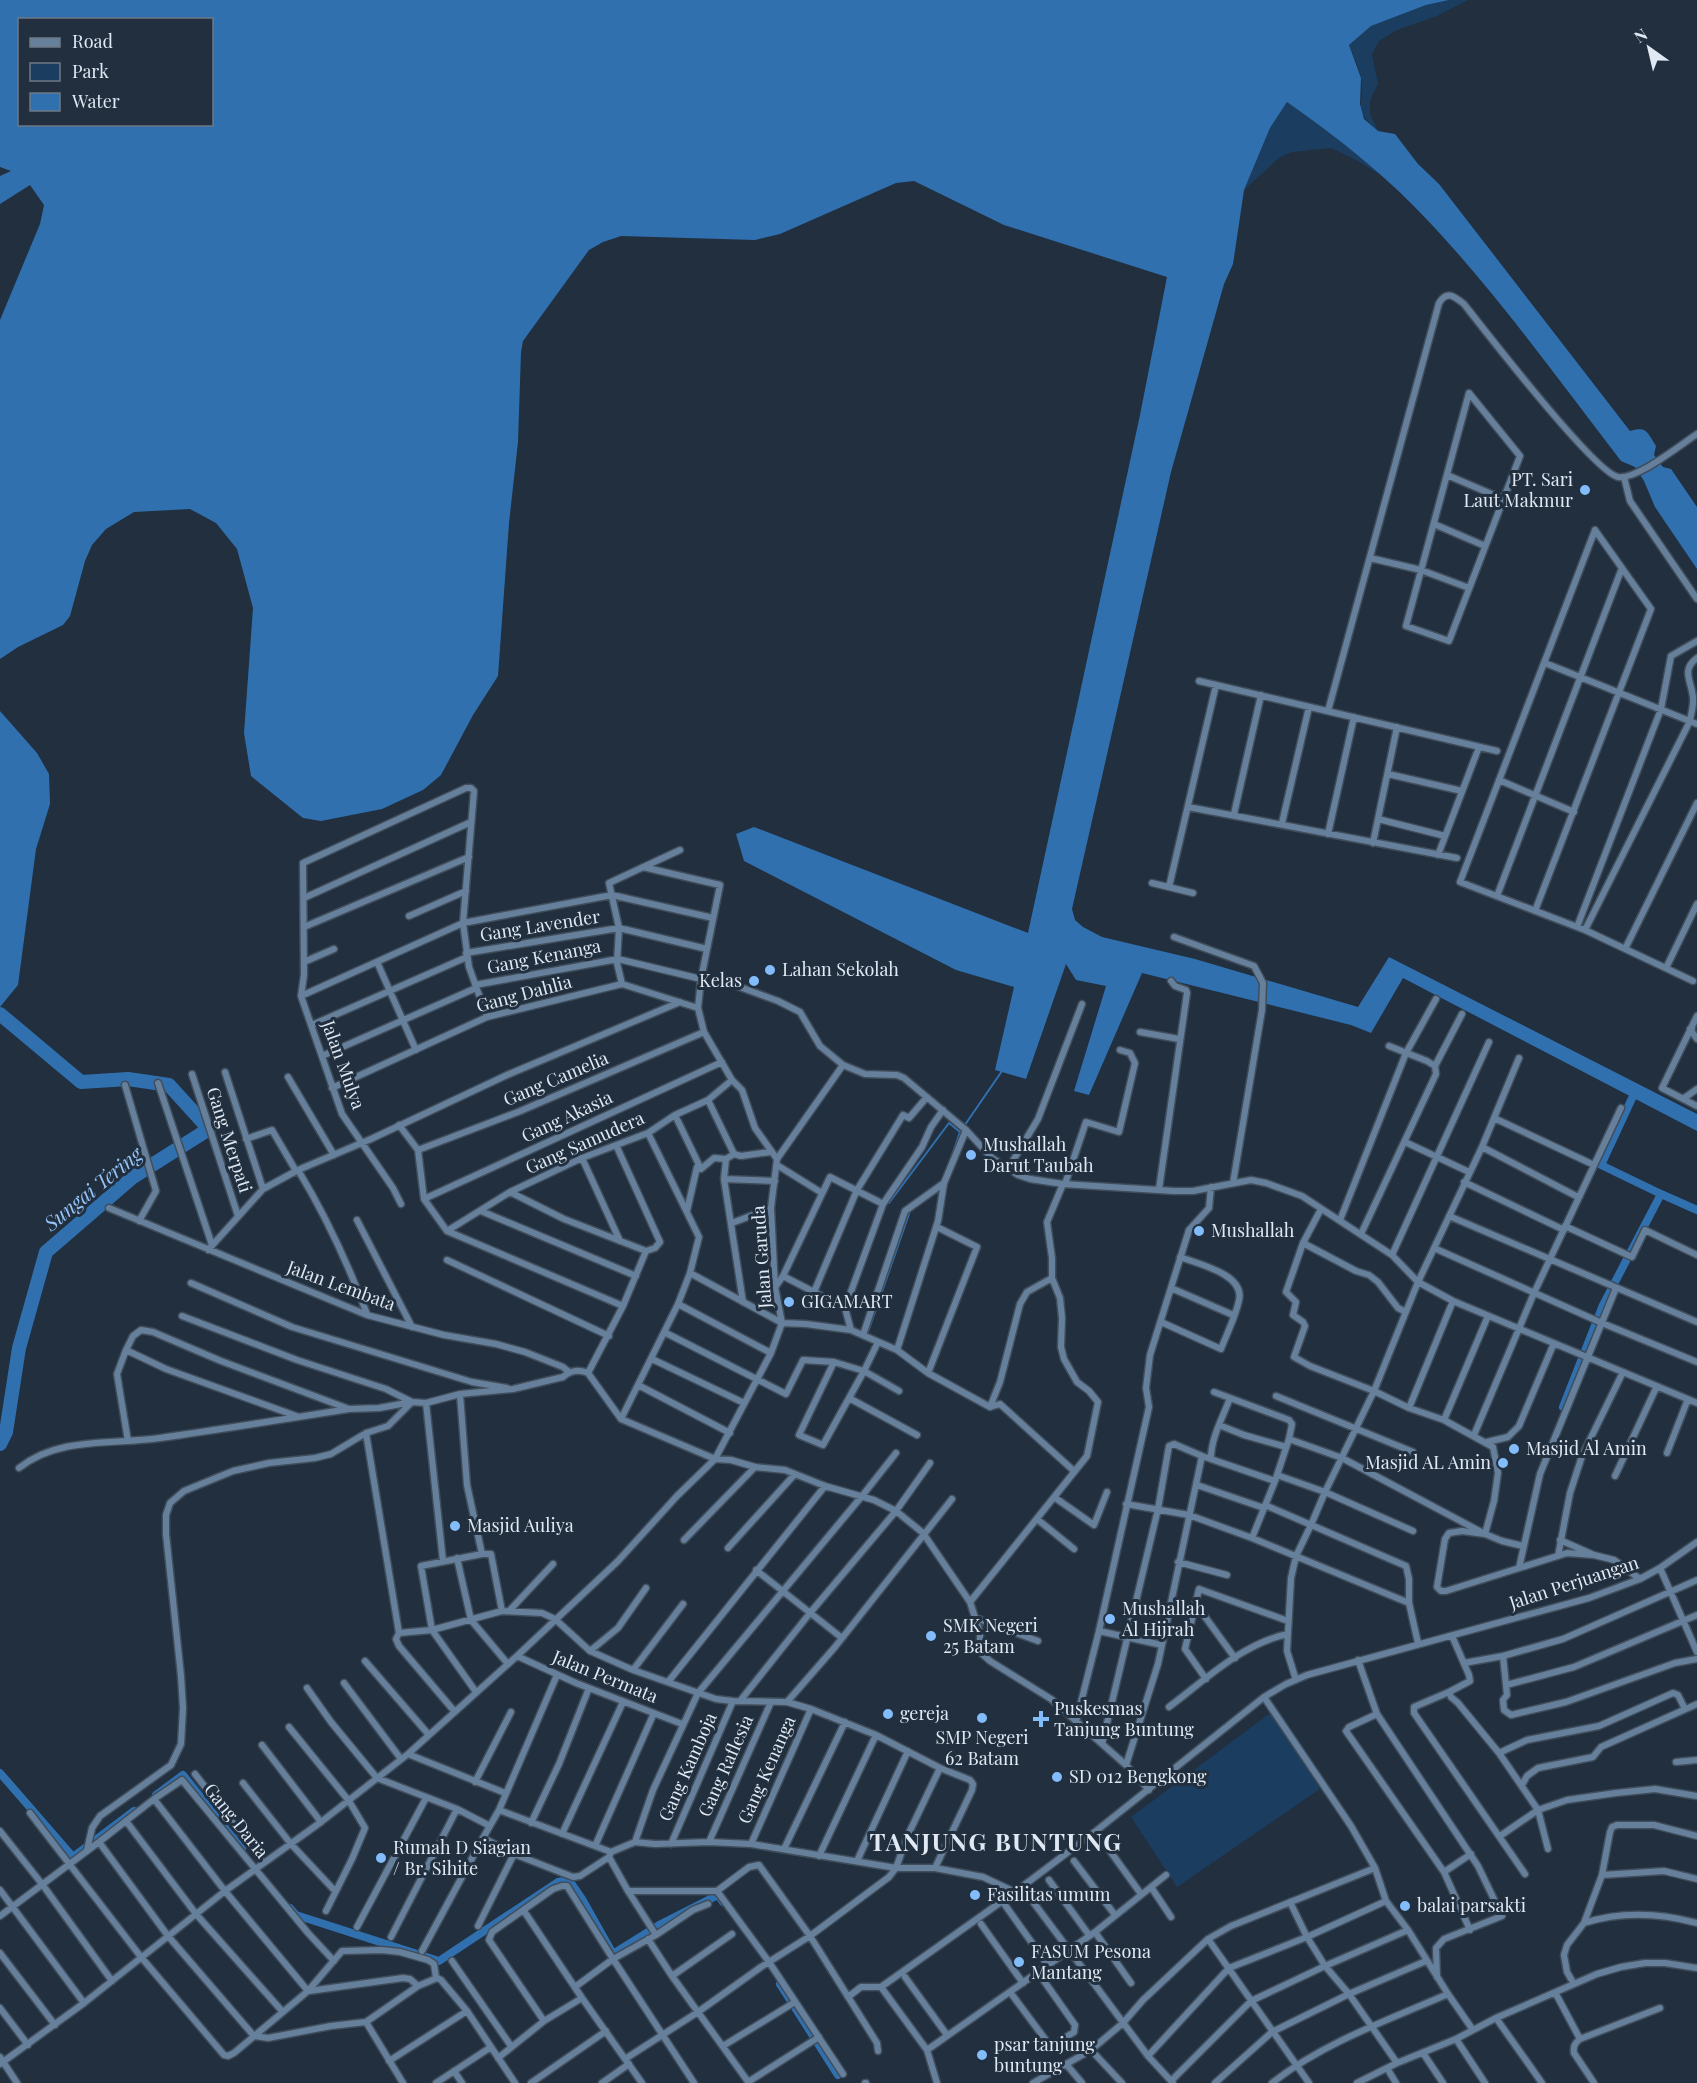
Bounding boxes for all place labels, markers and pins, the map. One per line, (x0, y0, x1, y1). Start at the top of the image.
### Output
place label: PT. Sari Laut Makmur (1464, 467, 1573, 512)
marker: PT. Sari Laut Makmur (1578, 483, 1592, 497)
place label: Lahan Sekolah (782, 957, 899, 981)
marker: Lahan Sekolah (763, 963, 777, 977)
place label: Kelas (699, 968, 742, 992)
marker: Kelas (747, 974, 761, 988)
place label: Mushallah Darut Taubah (983, 1132, 1094, 1177)
marker: Mushallah Darut Taubah (964, 1148, 978, 1162)
place label: Mushallah (1211, 1218, 1295, 1242)
marker: Mushallah (1192, 1224, 1206, 1238)
place label: GIGAMART (801, 1289, 893, 1313)
marker: GIGAMART (782, 1295, 796, 1309)
place label: Masjid Al Amin (1526, 1436, 1647, 1460)
marker: Masjid Al Amin (1507, 1442, 1521, 1456)
place label: Masjid AL Amin (1365, 1450, 1491, 1474)
marker: Masjid AL Amin (1496, 1456, 1510, 1470)
place label: Masjid Auliya (467, 1513, 574, 1537)
marker: Masjid Auliya (448, 1519, 462, 1533)
place label: Mushallah Al Hijrah (1121, 1596, 1206, 1641)
marker: Mushallah Al Hijrah (1103, 1612, 1117, 1626)
place label: SMK Negeri 25 Batam (943, 1613, 1038, 1658)
marker: SMK Negeri 25 Batam (924, 1629, 938, 1643)
place label: Puskesmas Tanjung Buntung (1054, 1696, 1194, 1741)
place label: gereja (900, 1701, 949, 1725)
marker: gereja (881, 1707, 895, 1721)
marker: Puskesmas Tanjung Buntung (1032, 1710, 1050, 1728)
marker: SMP Negeri 62 Batam (975, 1711, 989, 1725)
place label: SMP Negeri 62 Batam (935, 1725, 1029, 1770)
place label: SD 012 Bengkong (1069, 1764, 1207, 1788)
marker: SD 012 Bengkong (1050, 1770, 1064, 1784)
place label: Rumah D Siagian / Br. Sihite (393, 1835, 531, 1880)
marker: Rumah D Siagian / Br. Sihite (374, 1851, 388, 1865)
place label: Fasilitas umum (987, 1882, 1110, 1906)
marker: Fasilitas umum (968, 1888, 982, 1902)
place label: balai parsakti (1417, 1893, 1526, 1917)
marker: balai parsakti (1398, 1899, 1412, 1913)
place label: FASUM Pesona Mantang (1031, 1939, 1151, 1984)
marker: FASUM Pesona Mantang (1012, 1955, 1026, 1969)
place label: psar tanjung buntung (994, 2032, 1095, 2077)
marker: psar tanjung buntung (975, 2048, 989, 2062)

